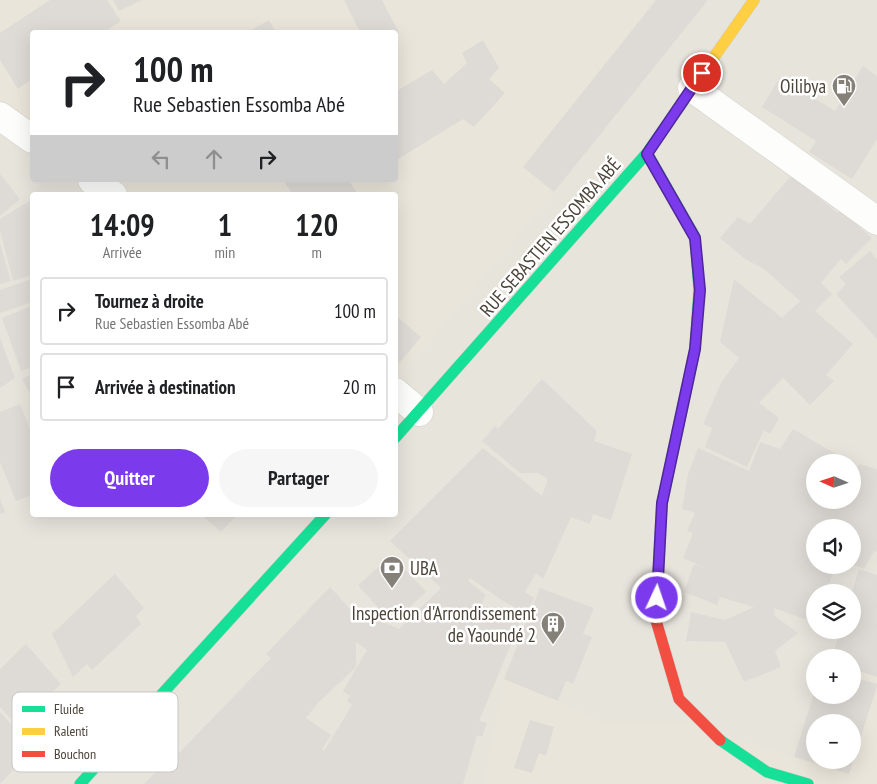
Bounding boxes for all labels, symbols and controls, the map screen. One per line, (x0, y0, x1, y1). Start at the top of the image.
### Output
text: 100 m (133, 46, 214, 92)
icon: right (50, 50, 115, 115)
pin (681, 52, 723, 94)
icon: arrive (688, 59, 716, 87)
fuel station icon: Oilibya (831, 73, 857, 107)
place label: Oilibya (780, 74, 826, 98)
text: Rue Sebastien Essomba Abé (133, 90, 345, 118)
icon: left (147, 145, 175, 173)
icon: ahead (200, 145, 228, 173)
icon: right (253, 145, 281, 173)
street label: RUE SEBASTIEN ESSOMBA ABÉ (474, 153, 626, 321)
text: 14:09 (90, 205, 155, 244)
text: 1 (218, 205, 232, 244)
text: 120 (295, 205, 338, 244)
text: Arrivée (103, 242, 142, 262)
text: min (214, 242, 235, 262)
text: m (311, 242, 322, 262)
text: Tournez à droite (95, 289, 204, 313)
icon: right (52, 297, 80, 325)
text: 100 m (334, 299, 376, 323)
text: Rue Sebastien Essomba Abé (95, 313, 249, 333)
icon: arrive (52, 373, 80, 401)
text: Arrivée à destination (95, 375, 236, 399)
text: 20 m (343, 375, 376, 399)
button: Quitter (50, 449, 209, 507)
button: Partager (219, 449, 378, 507)
north arrow (806, 454, 861, 509)
map controls (806, 454, 861, 769)
button: sound (806, 519, 861, 574)
bank icon: UBA (379, 555, 405, 589)
place label: UBA (410, 556, 438, 580)
position arrow (630, 571, 682, 623)
button: layers (806, 584, 861, 639)
place label: Inspection d'Arrondissement de Yaoundé 2 (352, 601, 537, 647)
building icon: Inspection d'Arrondissement de Yaoundé 2 (540, 611, 566, 645)
button: + (806, 649, 861, 704)
legend (12, 692, 178, 772)
text: Fluide (54, 700, 84, 718)
button: − (806, 714, 861, 769)
text: Ralenti (54, 722, 88, 740)
text: Bouchon (54, 745, 96, 763)

